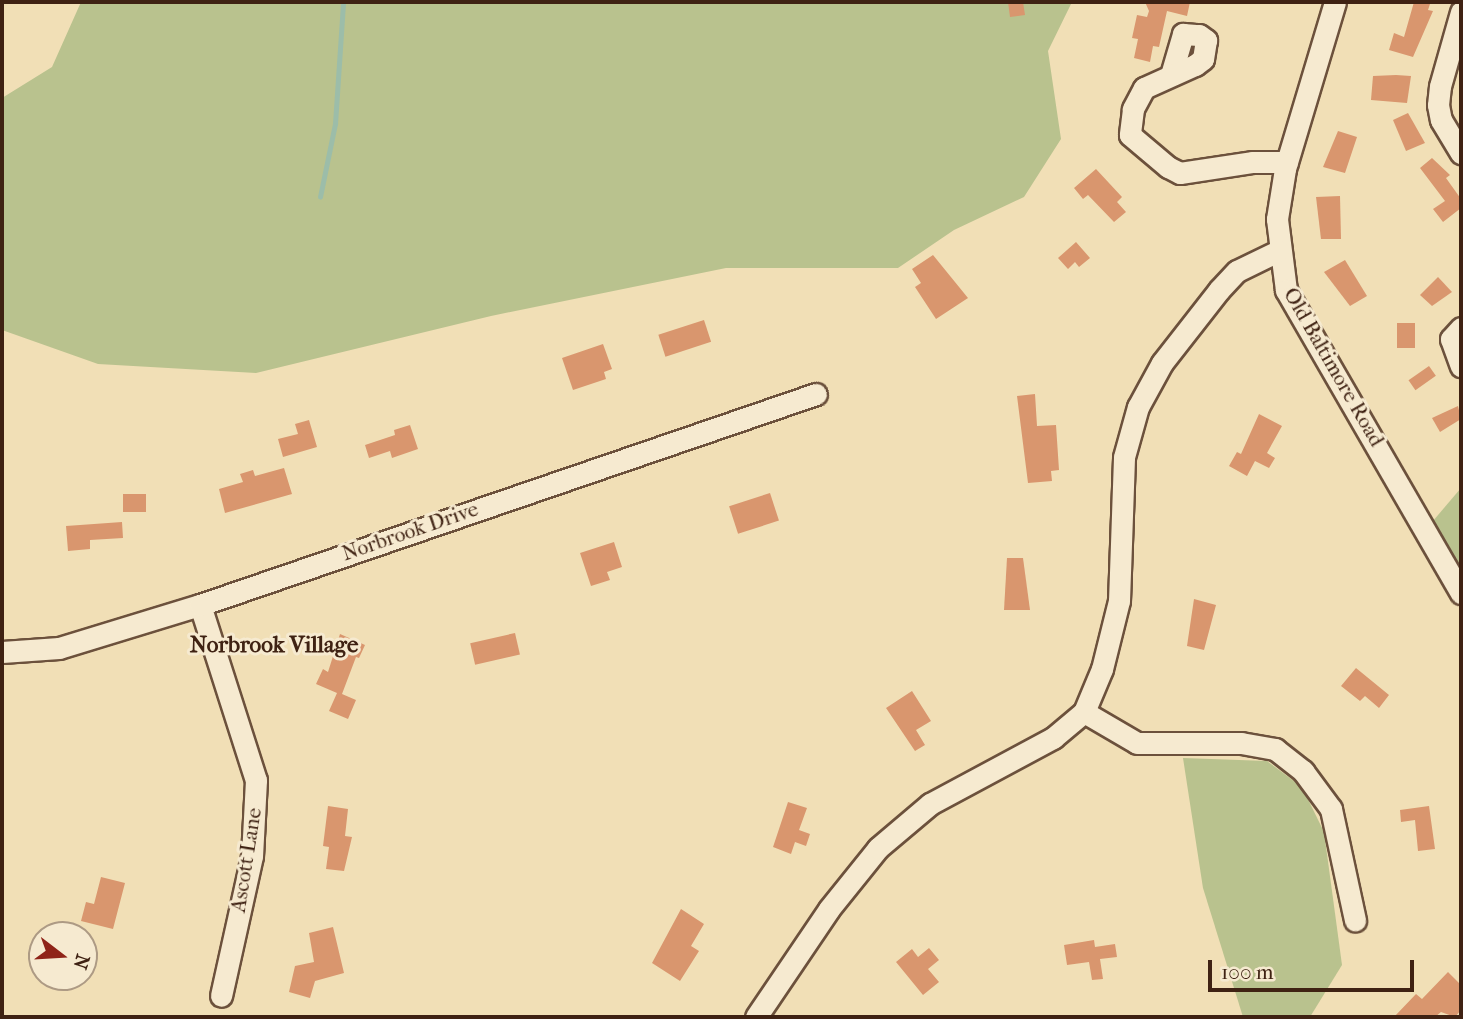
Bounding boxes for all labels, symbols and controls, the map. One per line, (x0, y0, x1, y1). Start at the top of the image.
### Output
street label: Old Baltimore Road (1278, 283, 1390, 451)
street label: Norbrook Drive (339, 496, 481, 566)
district label: Norbrook Village (190, 631, 358, 659)
street label: Ascott Lane (225, 806, 267, 914)
north arrow (28, 921, 98, 991)
scale bar (1211, 946, 1418, 990)
text: N (69, 951, 94, 972)
text: 100 m (1221, 960, 1274, 984)

